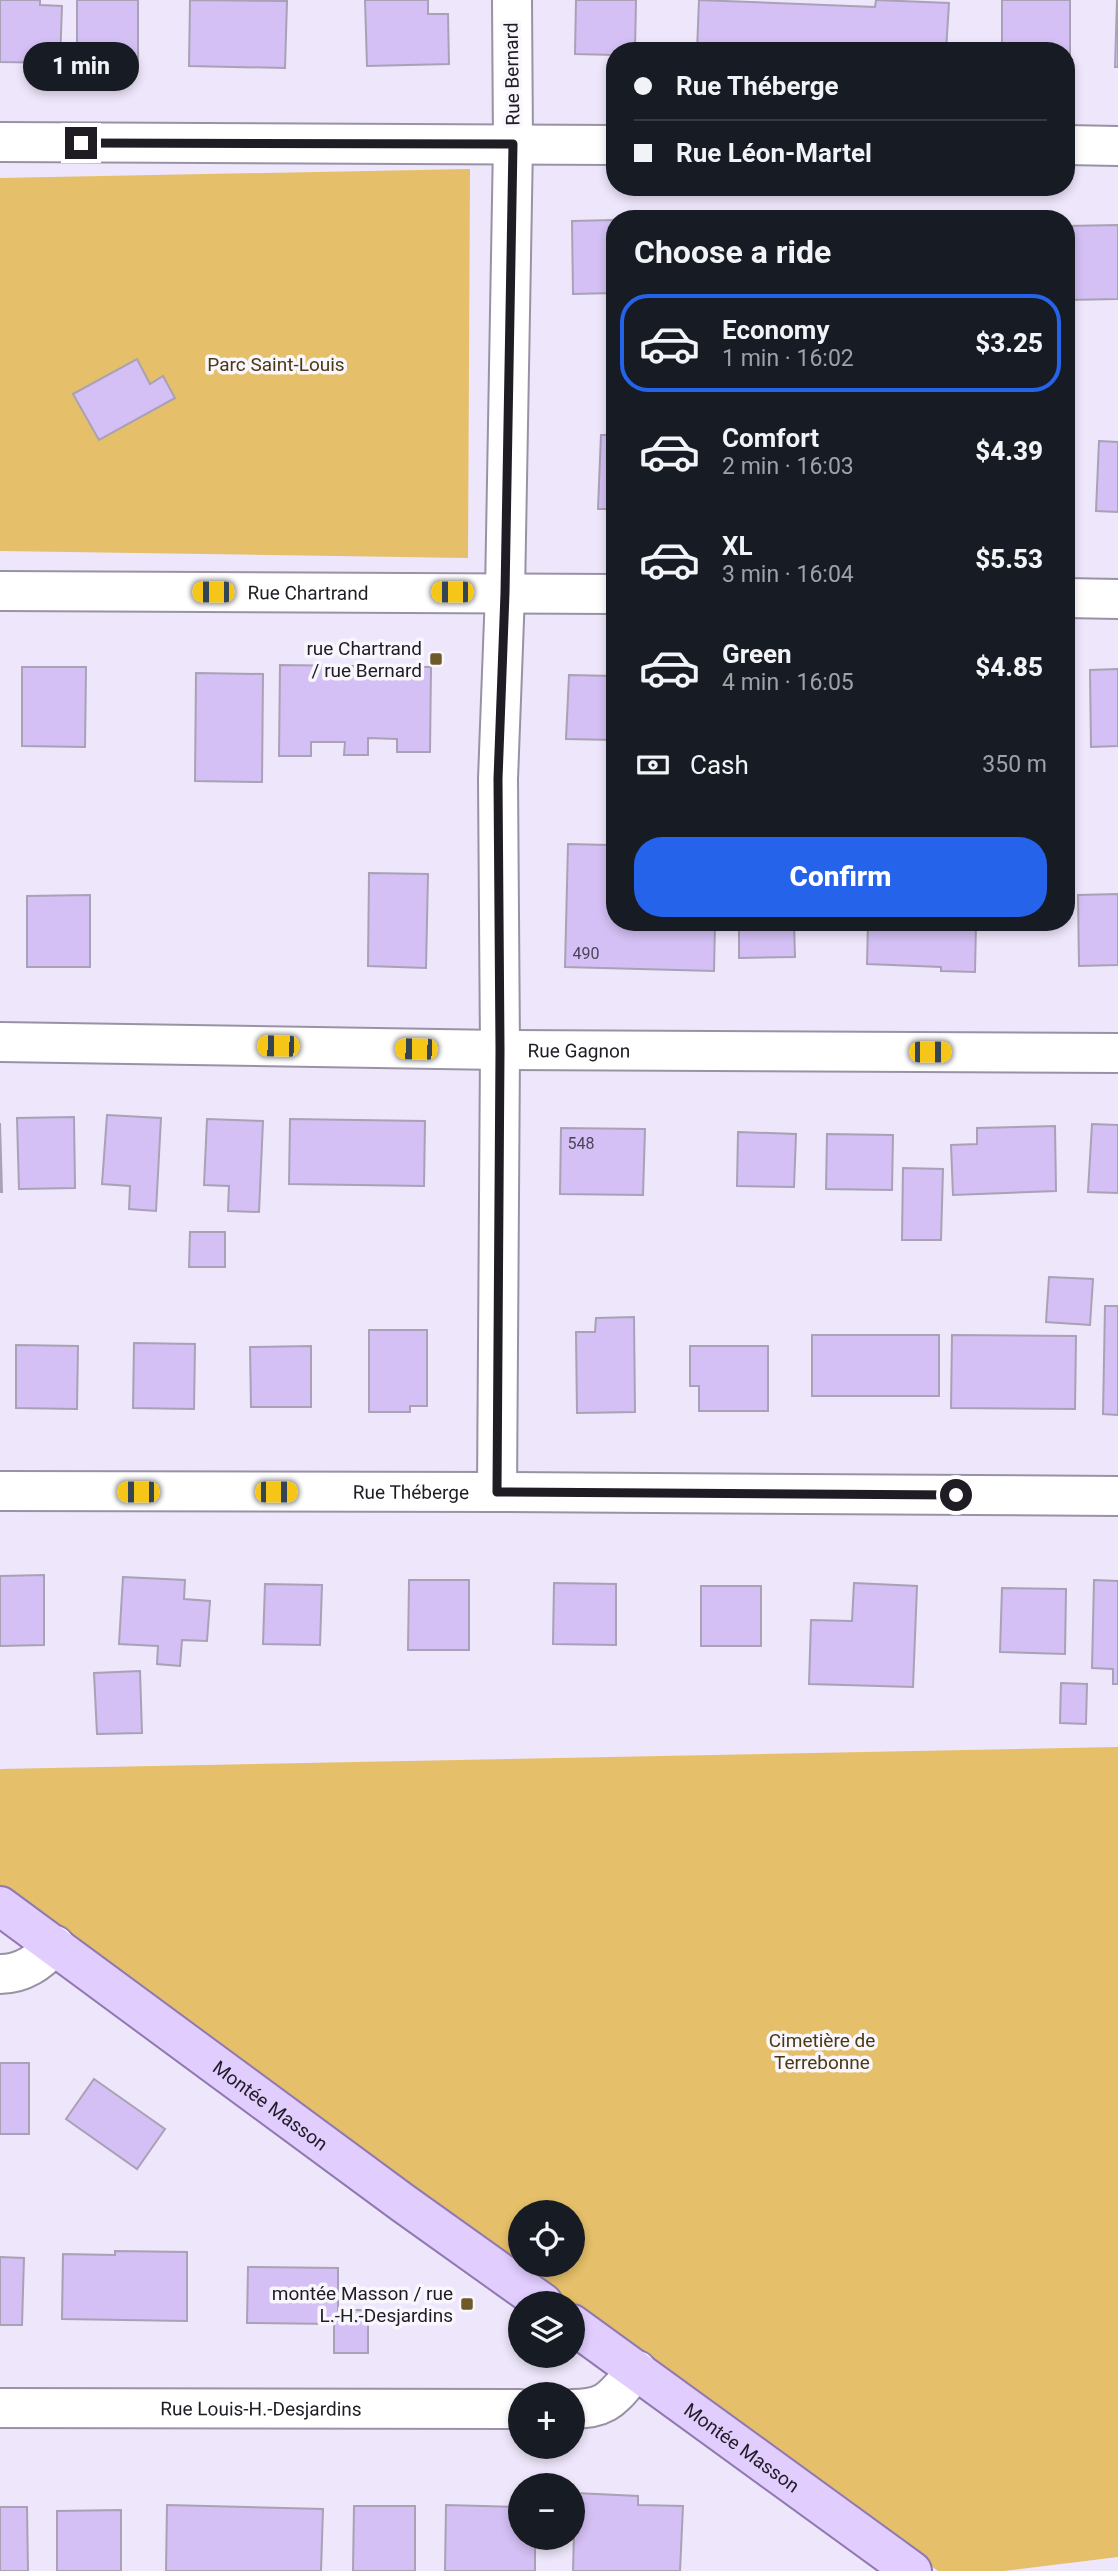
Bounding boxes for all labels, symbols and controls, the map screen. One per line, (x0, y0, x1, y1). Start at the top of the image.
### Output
street label: Rue Bernard (500, 22, 524, 126)
callout: 1 min (23, 41, 139, 90)
text: 1 min (52, 53, 110, 80)
text: Rue Théberge (676, 71, 839, 101)
route end (65, 127, 97, 159)
text: Rue Léon-Martel (676, 138, 872, 168)
text: Choose a ride (634, 233, 831, 271)
icon: car (638, 312, 701, 375)
text: Economy (722, 315, 829, 345)
text: $3.25 (975, 328, 1043, 358)
text: 1 min · 16:02 (722, 345, 854, 372)
park label: Parc Saint-Louis (207, 353, 345, 376)
icon: car (638, 420, 701, 483)
text: Comfort (722, 423, 819, 453)
text: $4.39 (975, 436, 1043, 466)
text: 2 min · 16:03 (722, 453, 854, 480)
icon: car (638, 528, 701, 591)
text: XL (722, 531, 753, 561)
text: $5.53 (975, 544, 1043, 574)
text: 3 min · 16:04 (722, 561, 854, 588)
street label: Rue Chartrand (247, 581, 369, 604)
car (193, 582, 235, 603)
car (432, 582, 474, 603)
icon: car (638, 636, 701, 699)
place label: rue Chartrand / rue Bernard (306, 637, 422, 682)
text: Green (722, 639, 792, 669)
marker: rue Chartrand / rue Bernard (428, 651, 444, 667)
text: $4.85 (975, 652, 1043, 682)
text: 4 min · 16:05 (722, 669, 854, 696)
icon: cash (634, 746, 672, 784)
text: Cash (690, 750, 749, 780)
text: 350 m (982, 751, 1047, 778)
button: Confirm (634, 837, 1047, 917)
house number: 490 (573, 944, 599, 963)
car (257, 1035, 300, 1057)
car (395, 1038, 438, 1060)
street label: Rue Gagnon (527, 1039, 630, 1062)
car (910, 1042, 952, 1063)
house number: 548 (568, 1134, 594, 1153)
route start (940, 1479, 972, 1511)
street label: Rue Théberge (353, 1480, 469, 1503)
car (118, 1482, 160, 1503)
car (256, 1482, 298, 1503)
park label: Cimetière de Terrebonne (769, 2029, 875, 2074)
street label: Montée Masson (209, 2055, 332, 2155)
map controls (508, 2200, 585, 2550)
button: locate (508, 2200, 585, 2277)
place label: montée Masson / rue L.-H.-Desjardins (272, 2282, 453, 2327)
button: layers (508, 2291, 585, 2368)
marker: montée Masson / rue L.-H.-Desjardins (459, 2296, 475, 2312)
button: + (508, 2382, 585, 2459)
street label: Rue Louis-H.-Desjardins (160, 2397, 362, 2420)
street label: Montée Masson (680, 2398, 804, 2497)
button: − (508, 2473, 585, 2550)

